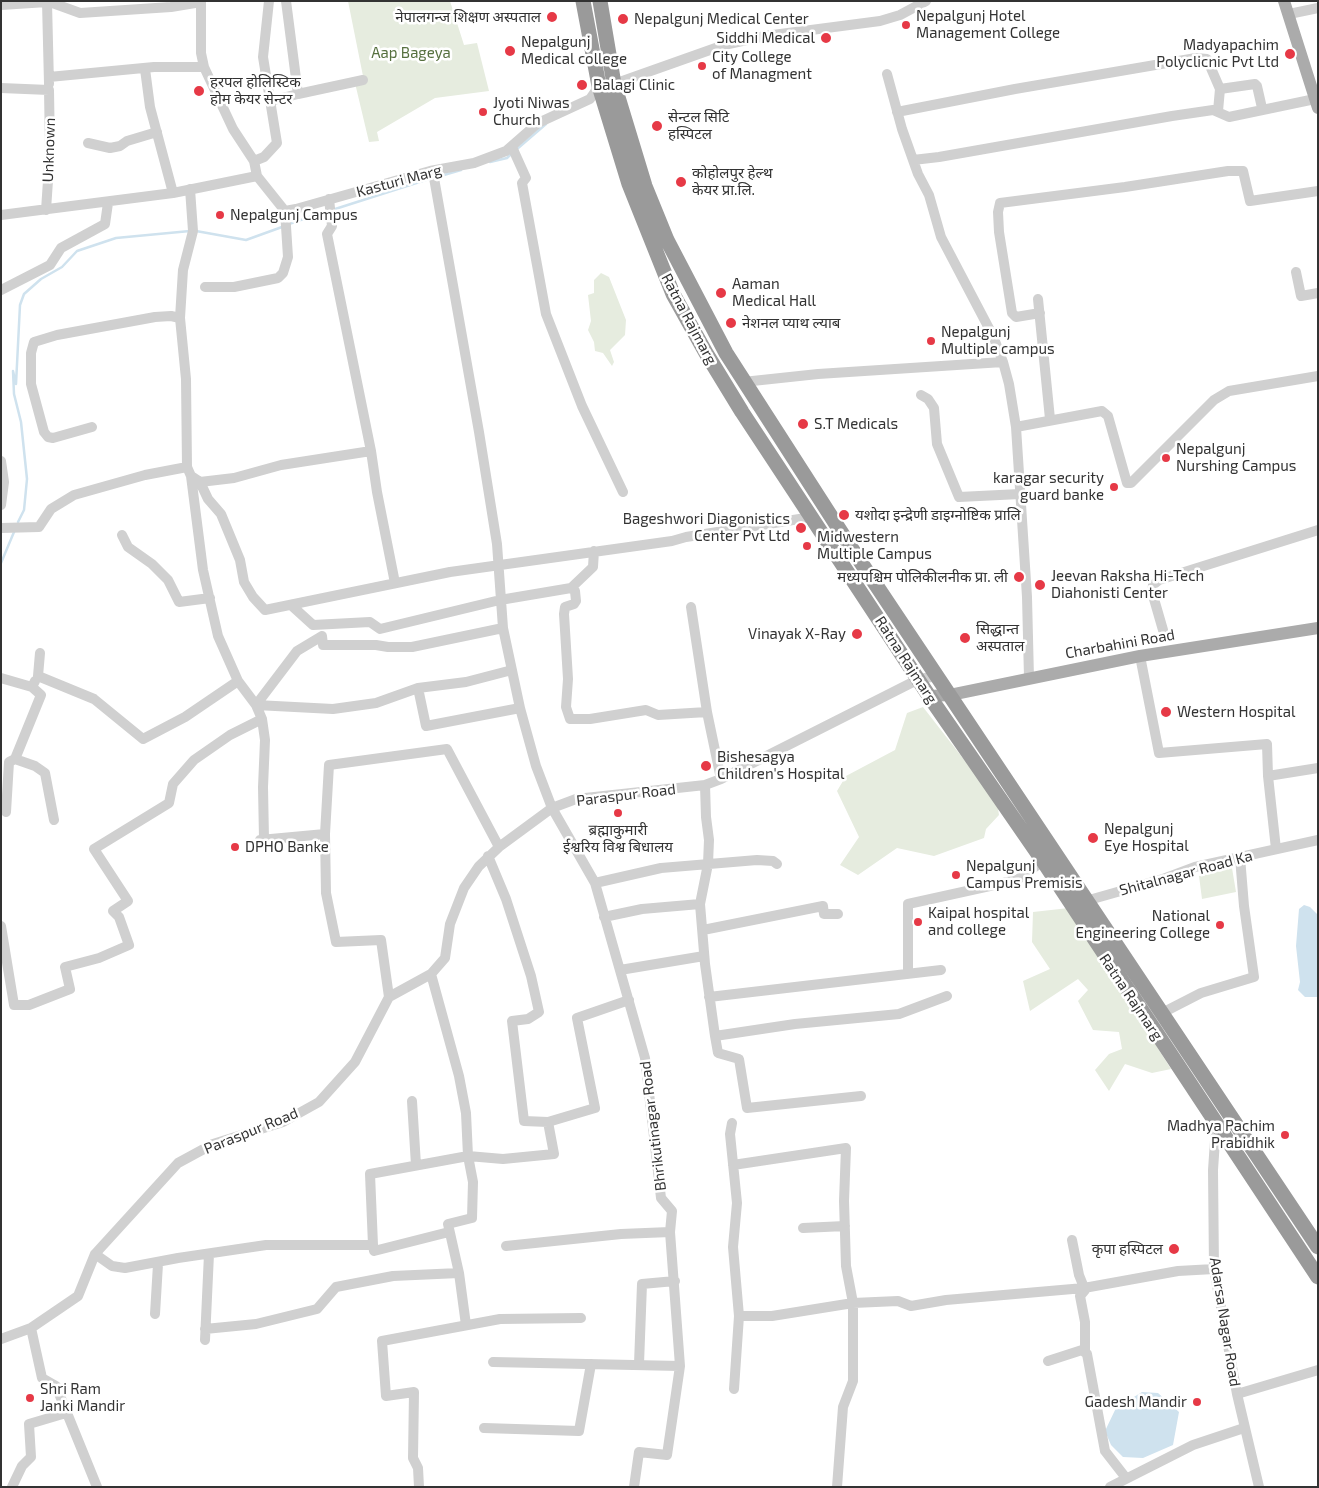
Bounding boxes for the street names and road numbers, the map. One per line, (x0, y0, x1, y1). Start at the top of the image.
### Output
street label: Unknown (39, 117, 59, 183)
street label: Kasturi Marg (354, 161, 444, 201)
street label: Ratna Rajmarg (657, 270, 721, 368)
street label: Ratna Rajmarg (871, 613, 941, 707)
street label: Charbahini Road (1064, 625, 1176, 663)
street label: Paraspur Road (575, 780, 677, 810)
street label: Shitalnagar Road Ka (1117, 847, 1255, 899)
street label: Ratna Rajmarg (1095, 950, 1167, 1044)
street label: Bhrikutinagar Road (636, 1060, 670, 1192)
street label: Paraspur Road (201, 1104, 301, 1158)
street label: Adarsa Nagar Road (1206, 1256, 1244, 1388)

